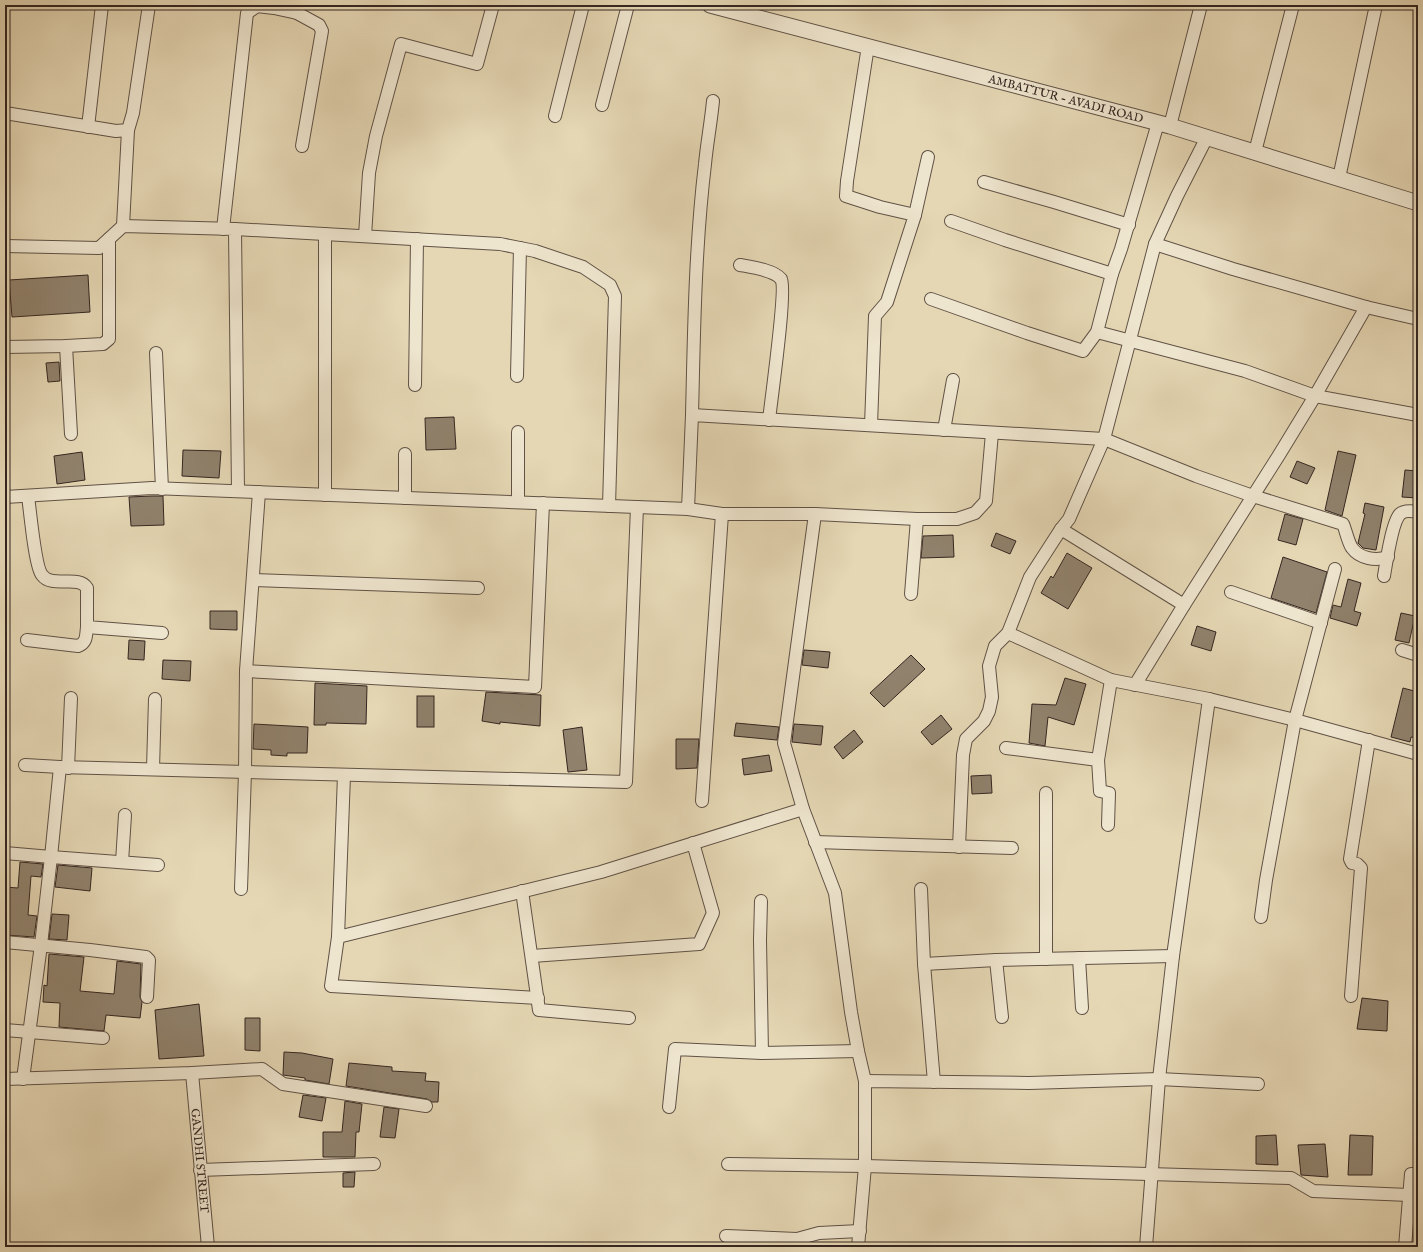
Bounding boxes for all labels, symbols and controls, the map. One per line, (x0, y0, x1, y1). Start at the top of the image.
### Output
street label: AMBATTUR - AVADI ROAD (986, 71, 1145, 126)
street label: GANDHI STREET (188, 1108, 212, 1214)

